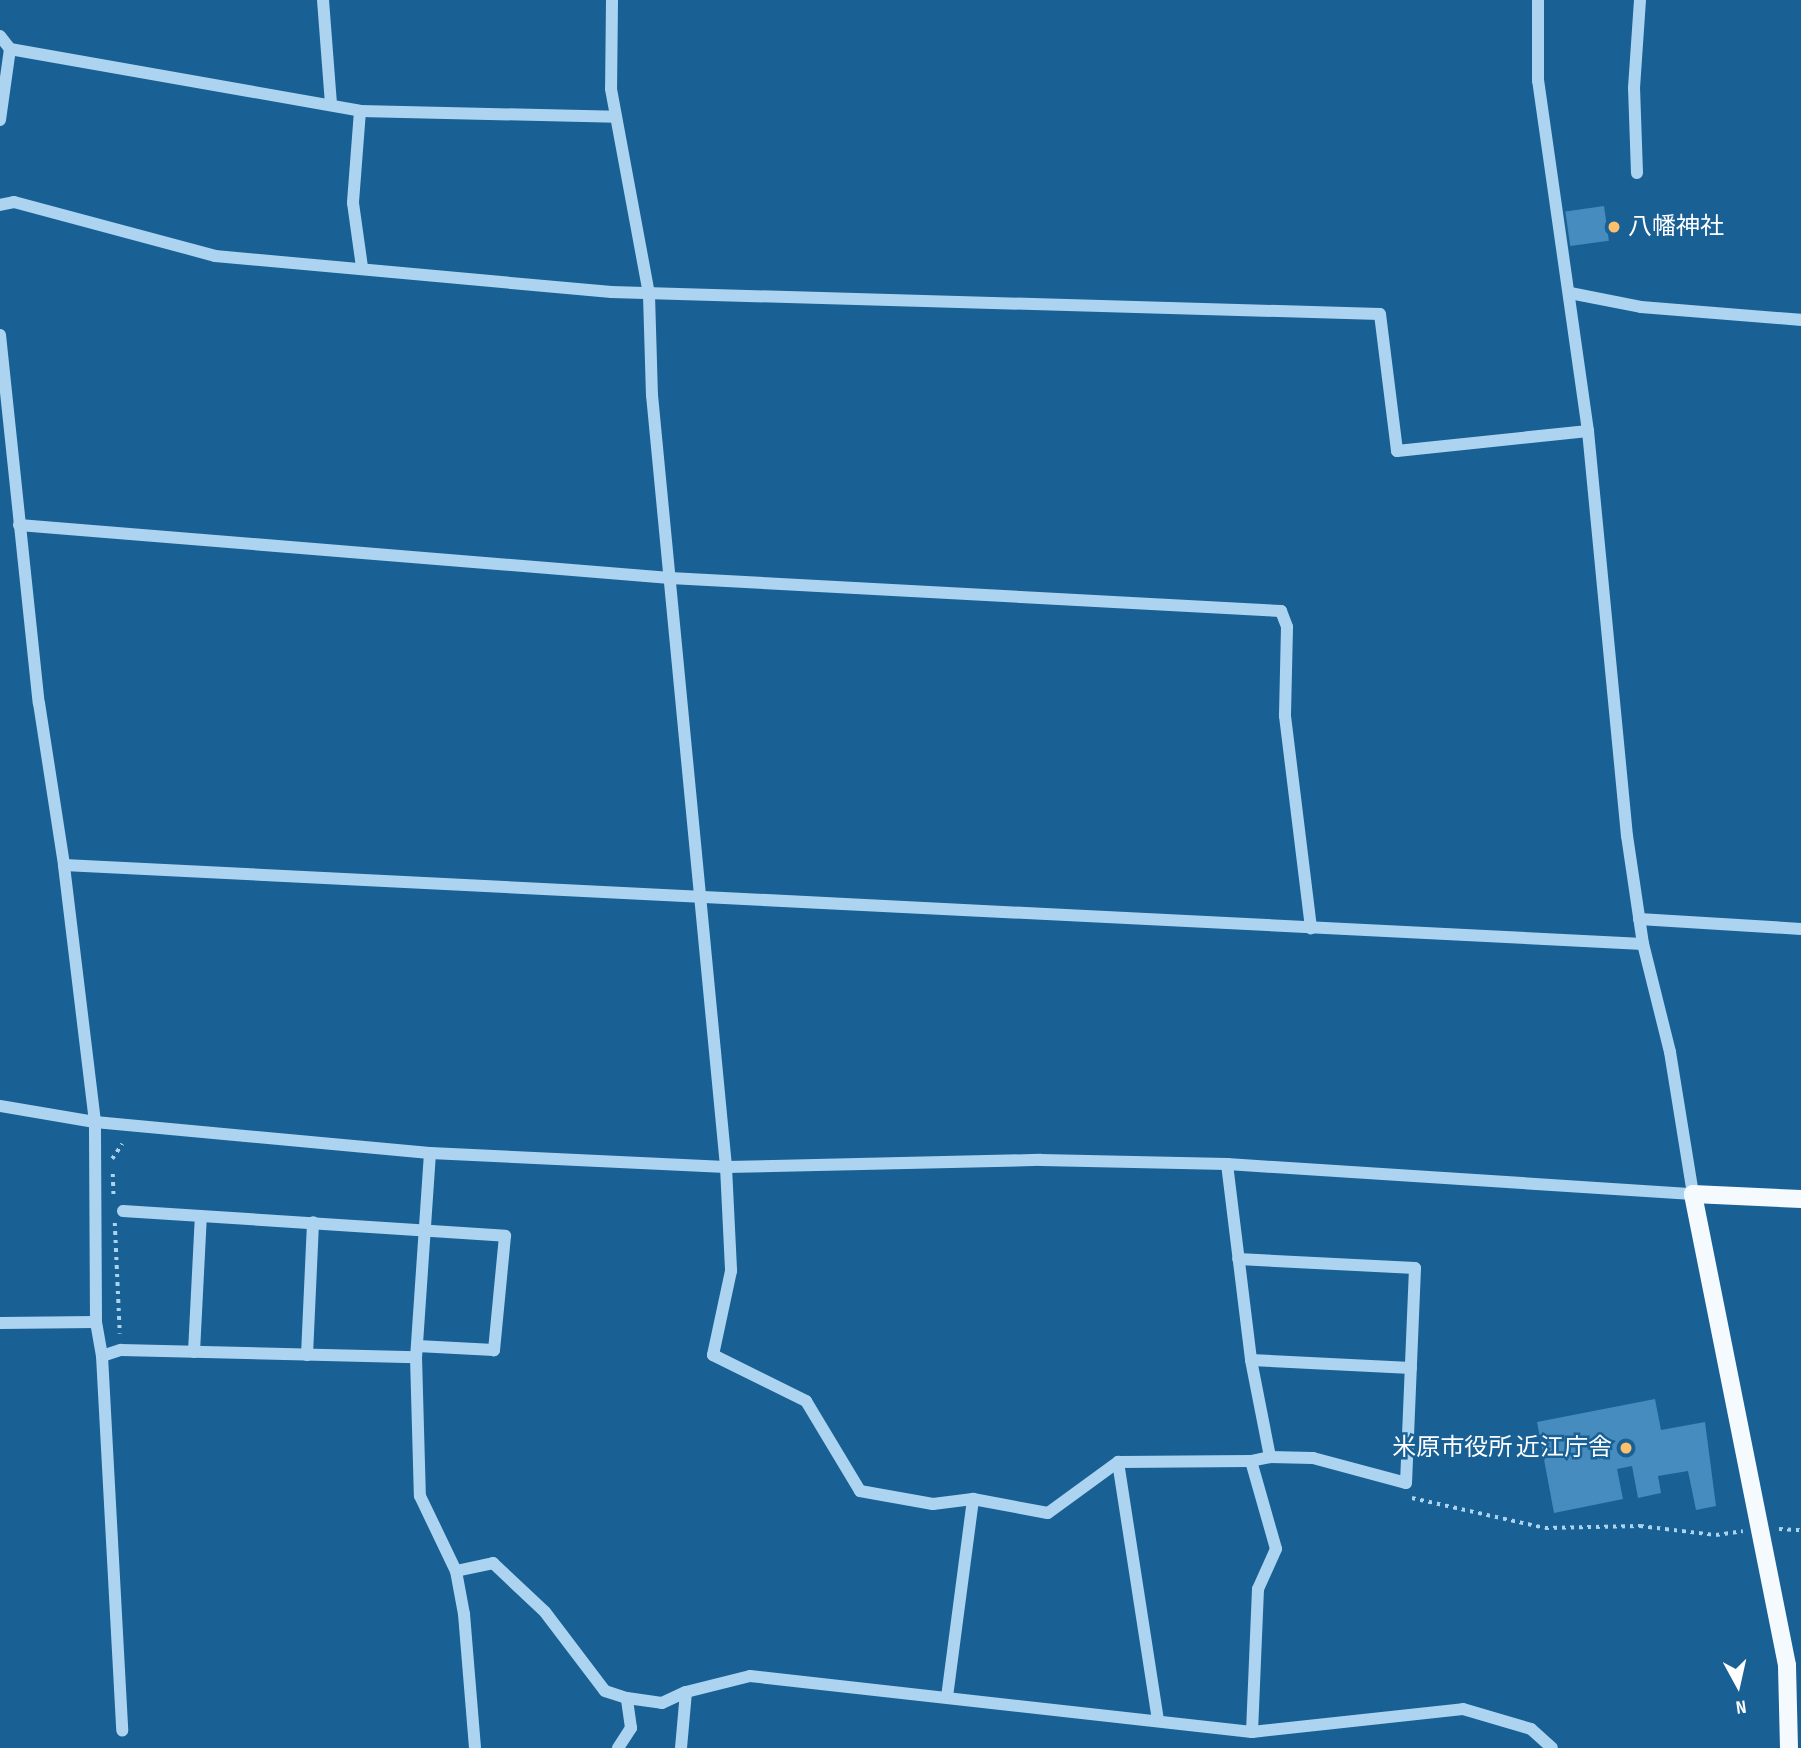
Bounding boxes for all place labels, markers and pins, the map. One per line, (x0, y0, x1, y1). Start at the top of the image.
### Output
place label: 八幡神社 (1628, 213, 1724, 241)
marker: 八幡神社 (1606, 219, 1622, 235)
place label: 米原市役所 近江庁舎 (1392, 1434, 1612, 1462)
marker: 米原市役所 近江庁舎 (1618, 1440, 1634, 1456)

